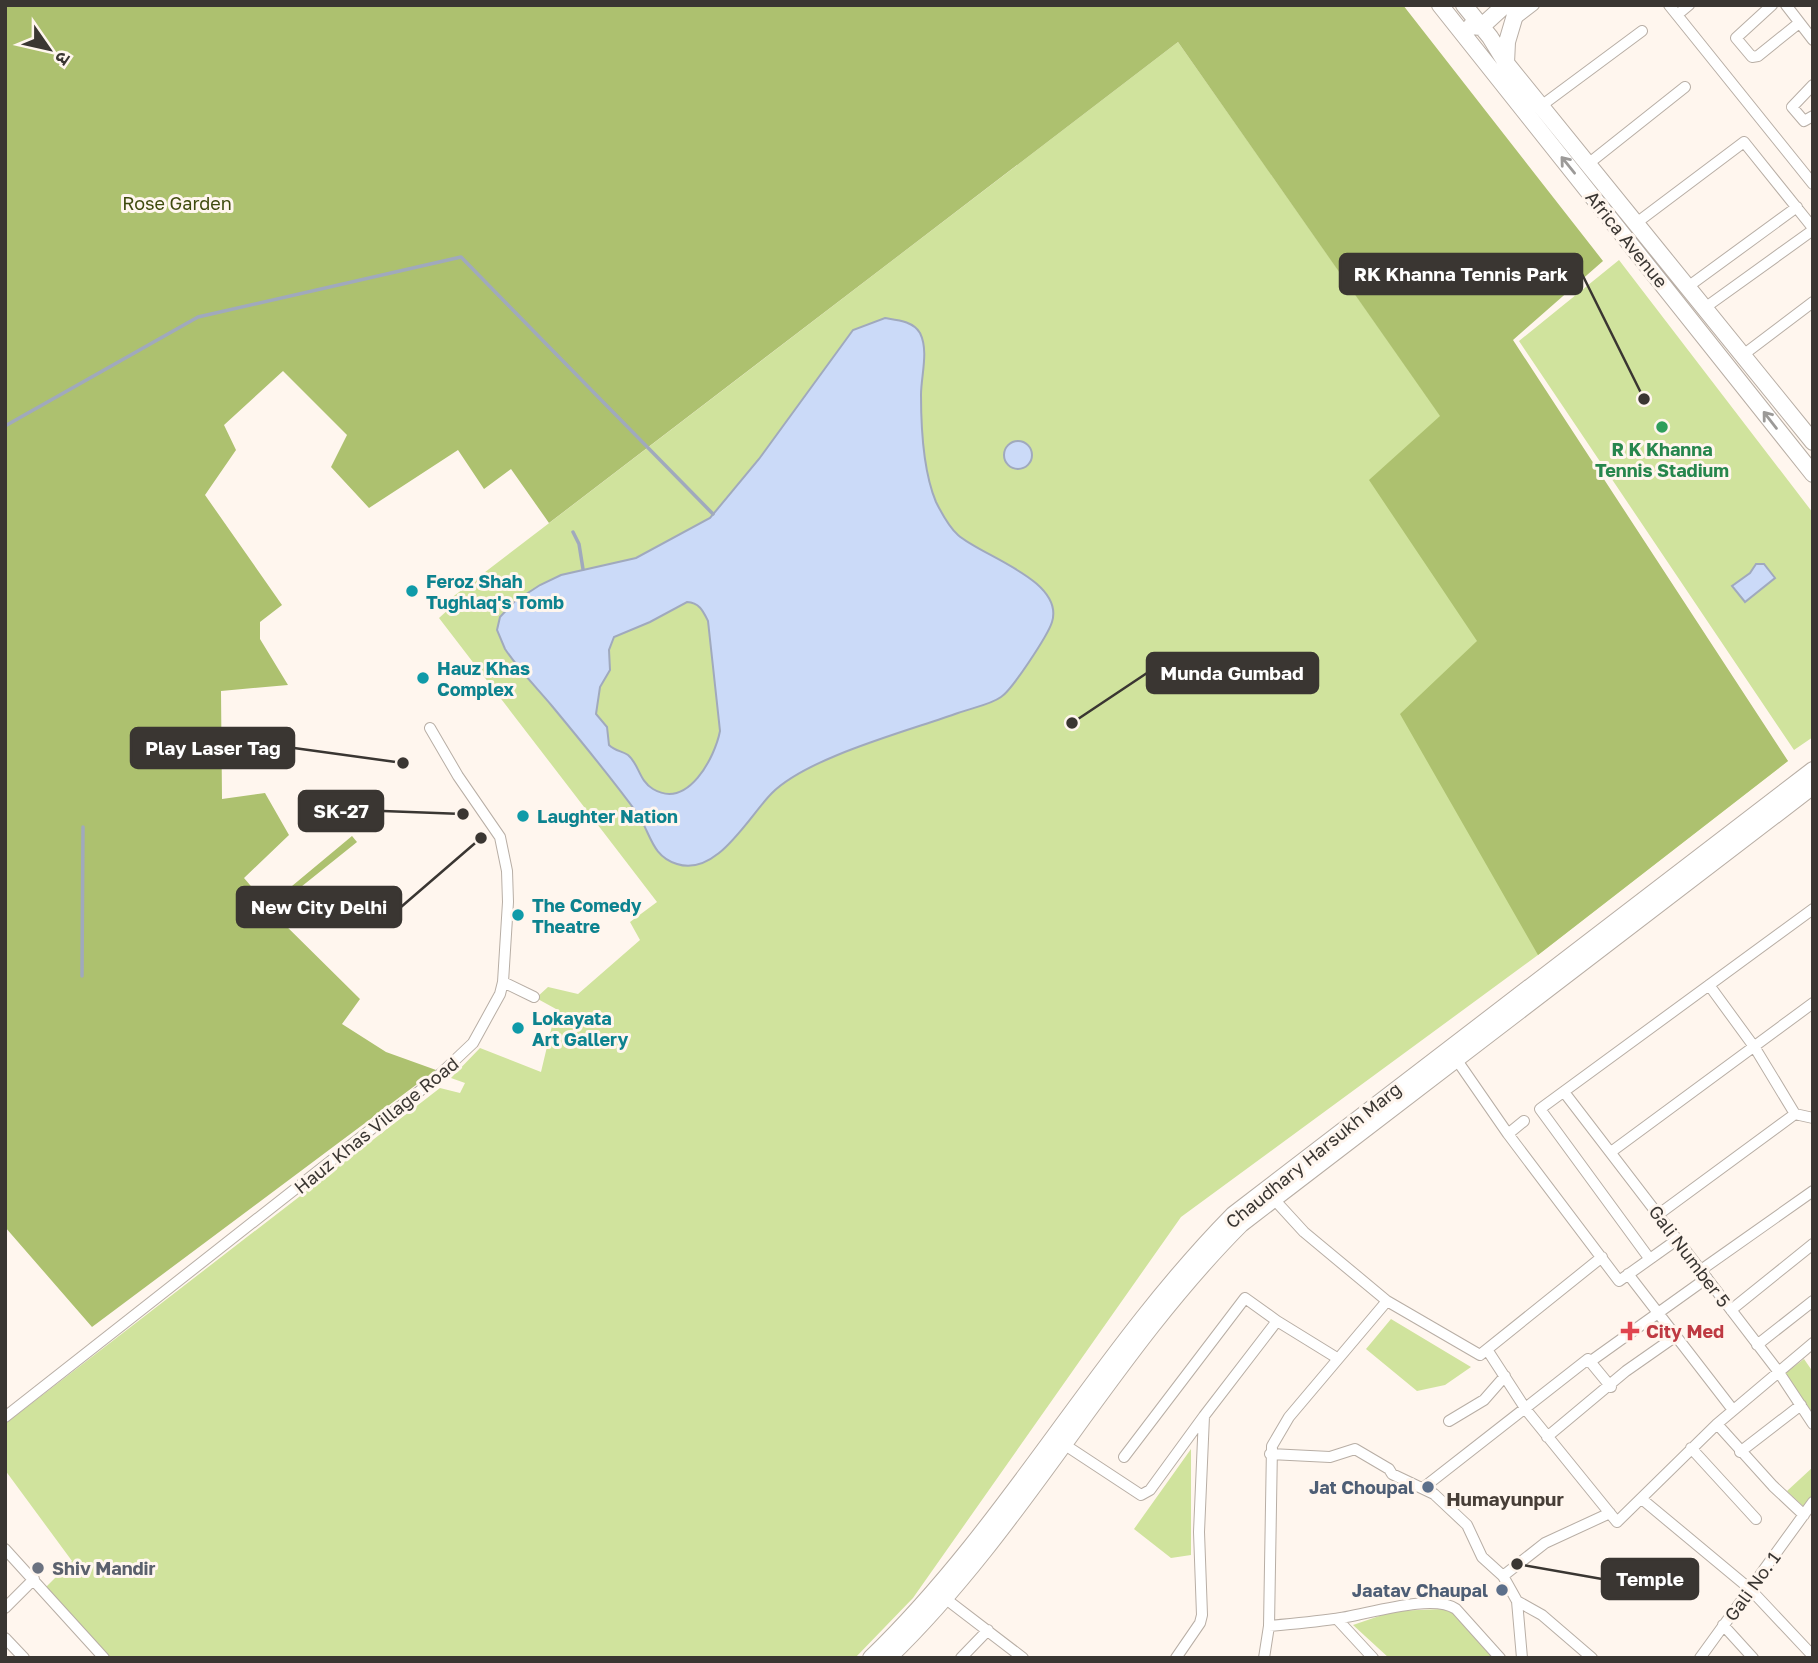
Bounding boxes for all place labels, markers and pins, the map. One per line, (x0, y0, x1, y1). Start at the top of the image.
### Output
callout: RK Khanna Tennis Park (1340, 254, 1582, 294)
marker: R K Khanna Tennis Stadium (1654, 419, 1670, 435)
place label: R K Khanna Tennis Stadium (1595, 438, 1729, 481)
place label: Feroz Shah Tughlaq's Tomb (426, 570, 564, 613)
marker: Feroz Shah Tughlaq's Tomb (404, 583, 420, 599)
callout: Munda Gumbad (1147, 653, 1318, 693)
place label: Hauz Khas Complex (437, 657, 530, 700)
marker: Hauz Khas Complex (415, 670, 431, 686)
callout: Play Laser Tag (131, 728, 294, 768)
callout: SK-27 (299, 791, 383, 831)
place label: Laughter Nation (537, 805, 678, 827)
marker: Laughter Nation (515, 808, 531, 824)
callout: New City Delhi (237, 887, 401, 927)
place label: The Comedy Theatre (532, 894, 642, 937)
marker: The Comedy Theatre (510, 907, 526, 923)
place label: Lokayata Art Gallery (532, 1007, 629, 1050)
marker: Lokayata Art Gallery (510, 1020, 526, 1036)
place label: City Med (1646, 1320, 1724, 1342)
marker: City Med (1620, 1321, 1640, 1341)
place label: Jat Choupal (1309, 1476, 1414, 1498)
marker: Jat Choupal (1420, 1479, 1436, 1495)
place label: Shiv Mandir (52, 1557, 156, 1579)
callout: Temple (1602, 1559, 1698, 1599)
marker: Shiv Mandir (30, 1560, 46, 1576)
place label: Jaatav Chaupal (1352, 1579, 1488, 1601)
marker: Jaatav Chaupal (1494, 1582, 1510, 1598)

